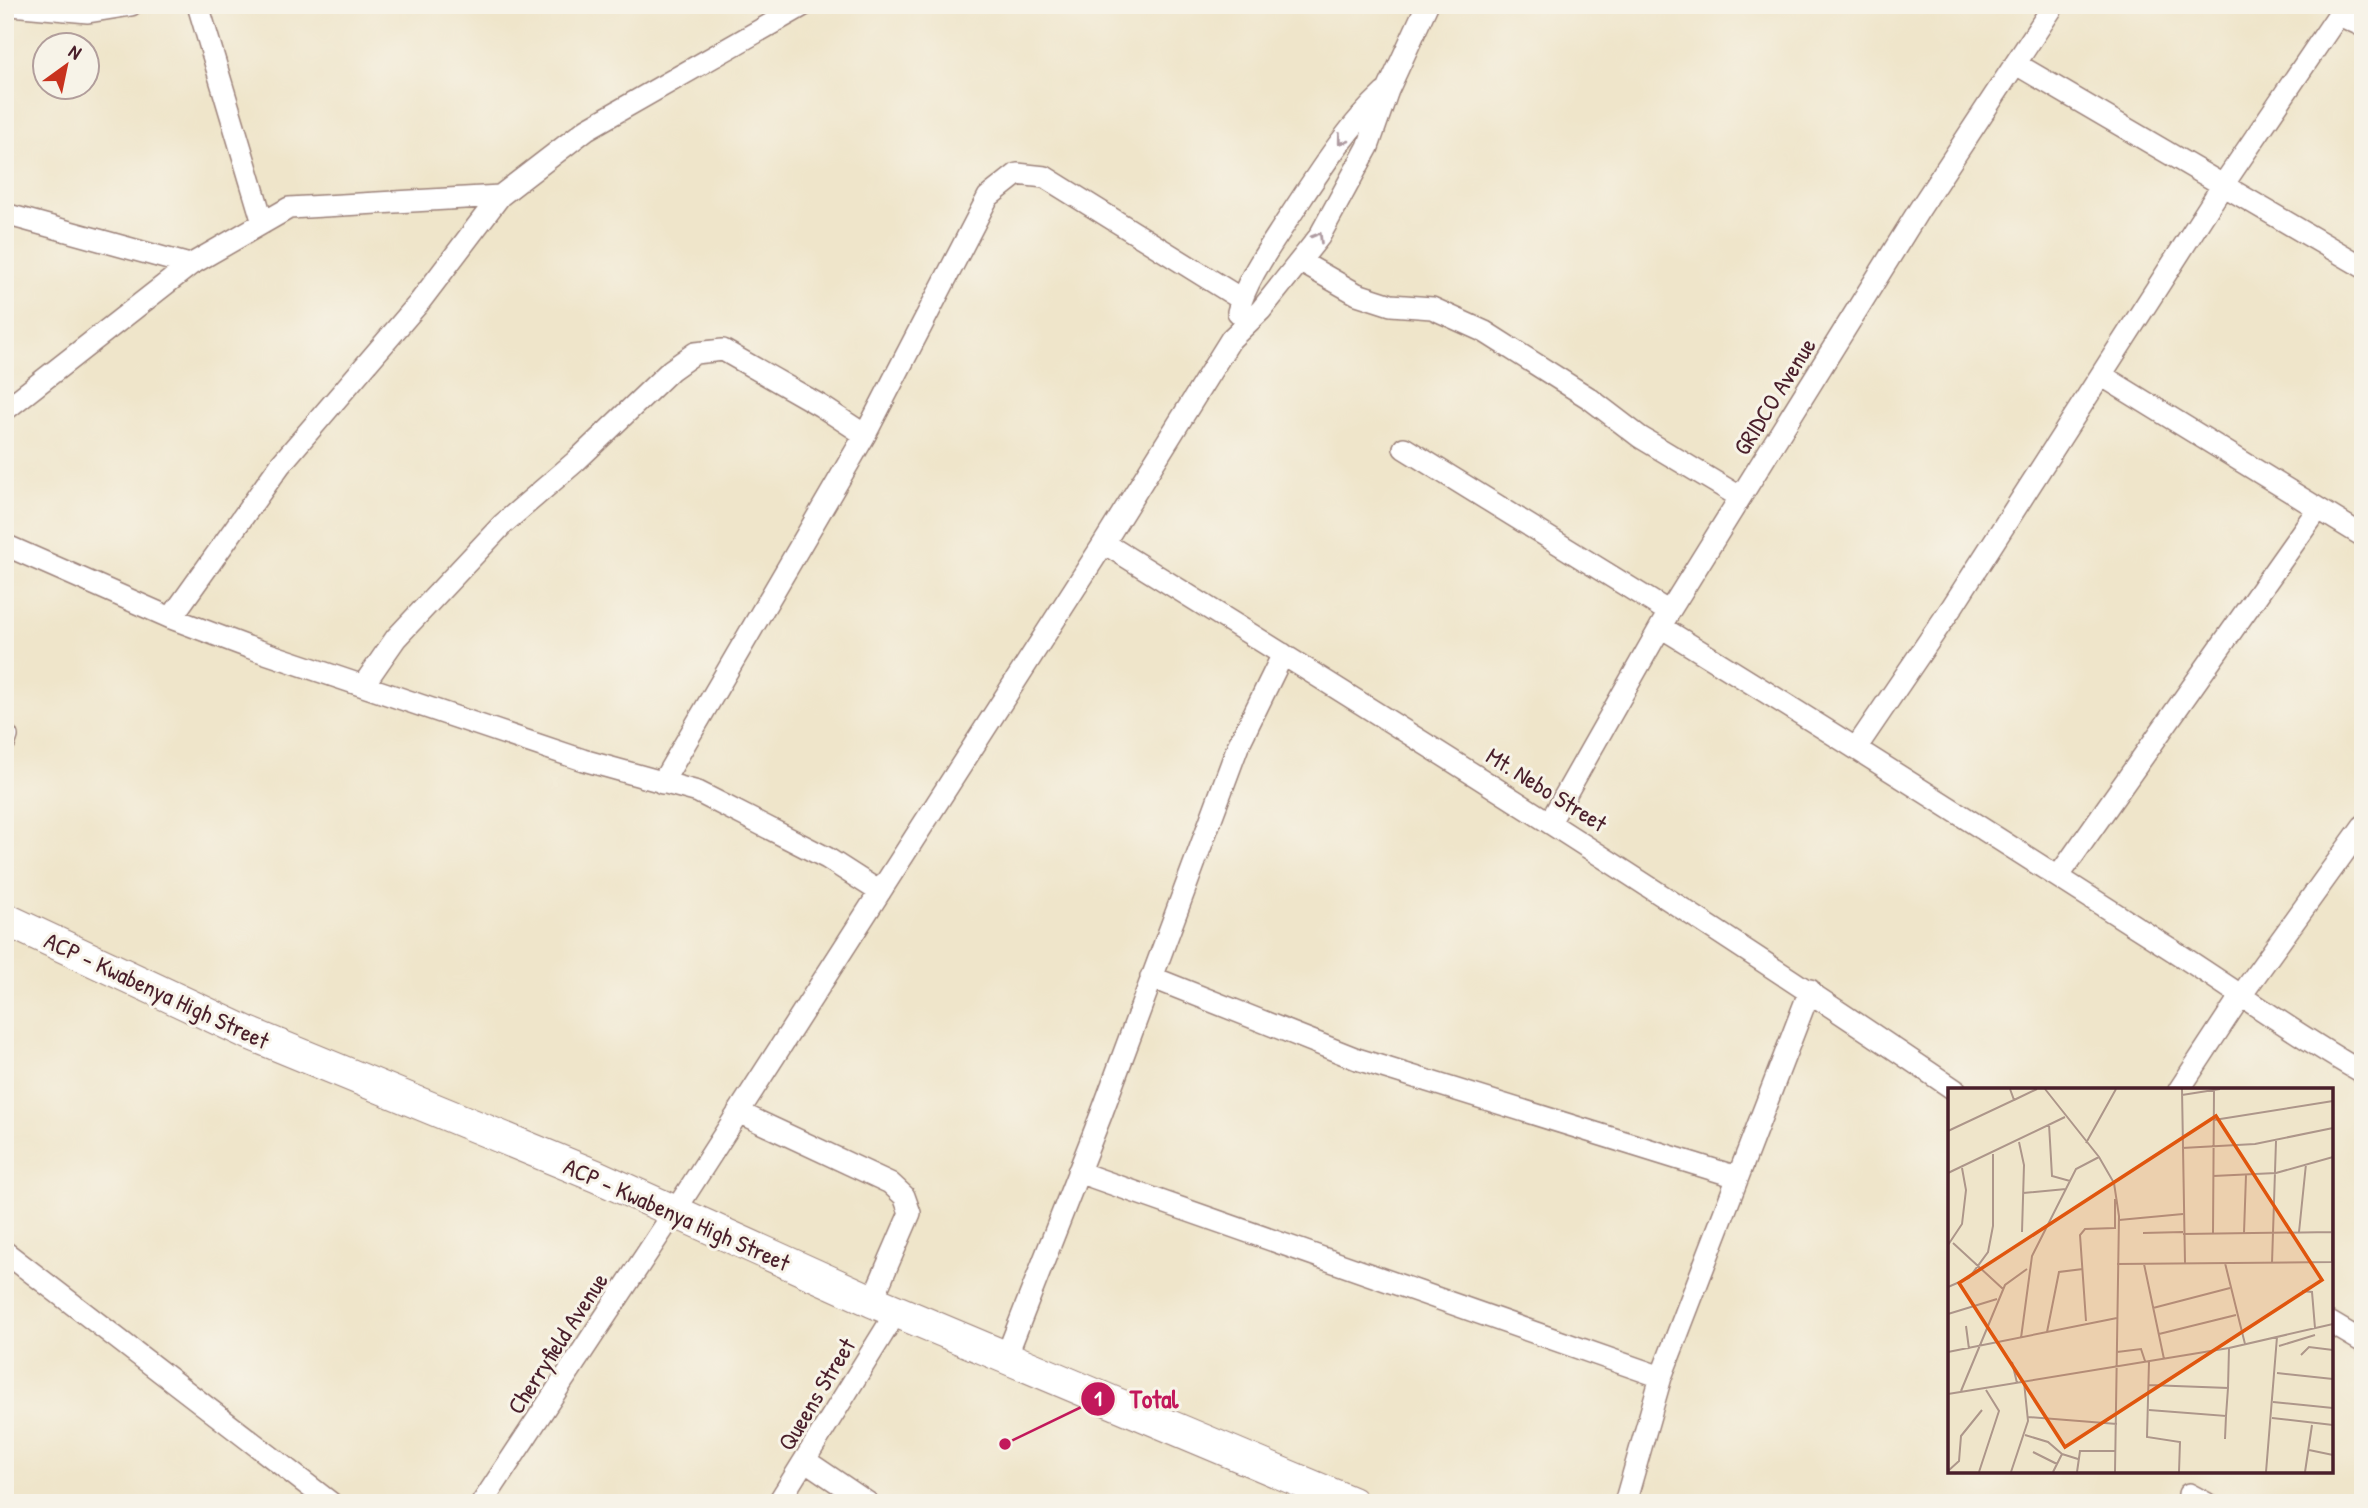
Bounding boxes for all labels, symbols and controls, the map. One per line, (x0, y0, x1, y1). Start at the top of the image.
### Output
north arrow (32, 32, 102, 102)
text: N (64, 38, 87, 65)
one-way arrow (1338, 132, 1351, 144)
one-way arrow (1310, 231, 1323, 244)
street label: GRIDCO Avenue (1725, 331, 1823, 461)
street label: Mt. Nebo Street (1481, 739, 1614, 839)
street label: ACP - Kwabenya High Street (40, 924, 275, 1056)
inset map (1948, 1088, 2333, 1473)
street label: ACP - Kwabenya High Street (559, 1150, 796, 1279)
street label: Cherryfield Avenue (499, 1266, 615, 1420)
street label: Queens Street (770, 1331, 863, 1456)
callout: Total (1081, 1375, 1192, 1422)
text: Total (1129, 1381, 1179, 1416)
text: 1 (1094, 1384, 1102, 1413)

